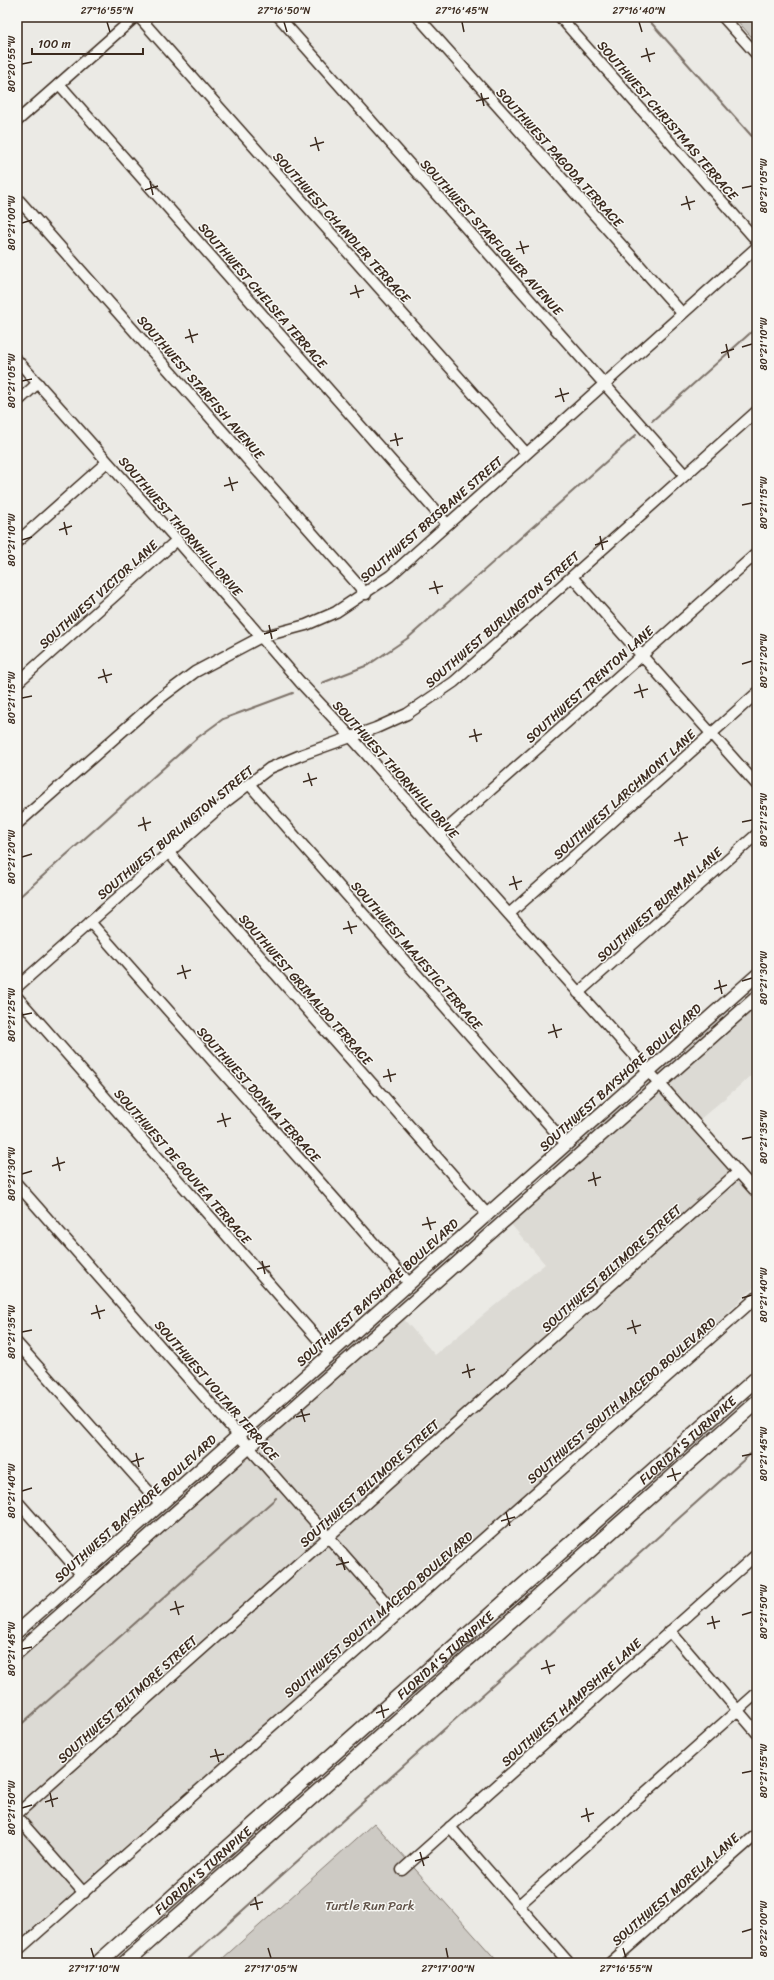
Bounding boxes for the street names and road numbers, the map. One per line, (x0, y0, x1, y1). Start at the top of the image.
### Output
street label: SOUTHWEST CHRISTMAS TERRACE (591, 35, 744, 206)
street label: SOUTHWEST PAGODA TERRACE (490, 82, 629, 233)
street label: SOUTHWEST CHANDLER TERRACE (267, 146, 417, 309)
street label: SOUTHWEST STARFLOWER AVENUE (415, 154, 569, 322)
street label: SOUTHWEST CHELSEA TERRACE (192, 217, 333, 374)
street label: SOUTHWEST STARFISH AVENUE (131, 310, 271, 465)
street label: SOUTHWEST BRISBANE STREET (354, 449, 509, 588)
street label: SOUTHWEST THORNHILL DRIVE (113, 451, 249, 602)
street label: SOUTHWEST VICTOR LANE (33, 534, 164, 655)
street label: SOUTHWEST BURLINGTON STREET (420, 545, 586, 693)
street label: SOUTHWEST TRENTON LANE (520, 620, 660, 749)
street label: SOUTHWEST THORNHILL DRIVE (327, 695, 465, 845)
street label: SOUTHWEST LARCHMONT LANE (548, 723, 702, 865)
street label: SOUTHWEST BURLINGTON STREET (92, 759, 260, 905)
street label: SOUTHWEST BURMAN LANE (591, 841, 728, 968)
street label: SOUTHWEST MAJESTIC TERRACE (345, 876, 489, 1036)
street label: SOUTHWEST GRIMALDO TERRACE (233, 908, 379, 1071)
street label: SOUTHWEST BAYSHORE BOULEVARD (534, 997, 707, 1157)
street label: SOUTHWEST DONNA TERRACE (191, 1021, 327, 1168)
street label: SOUTHWEST DE GOUVEA TERRACE (108, 1083, 258, 1250)
street label: SOUTHWEST BILTMORE STREET (536, 1198, 688, 1338)
street label: SOUTHWEST BAYSHORE BOULEVARD (291, 1212, 464, 1372)
street label: SOUTHWEST SOUTH MACEDO BOULEVARD (521, 1311, 722, 1490)
street label: SOUTHWEST VOLTAIR TERRACE (149, 1315, 285, 1467)
street label: FLORIDA'S TURNPIKE (633, 1390, 742, 1490)
street label: SOUTHWEST BILTMORE STREET (294, 1413, 446, 1553)
street label: SOUTHWEST BAYSHORE BOULEVARD (49, 1428, 222, 1588)
street label: SOUTHWEST SOUTH MACEDO BOULEVARD (278, 1525, 479, 1704)
street label: FLORIDA'S TURNPIKE (391, 1605, 500, 1705)
street label: SOUTHWEST BILTMORE STREET (52, 1629, 204, 1769)
street label: SOUTHWEST HAMPSHIRE LANE (496, 1632, 648, 1772)
street label: FLORIDA'S TURNPIKE (149, 1820, 258, 1920)
street label: SOUTHWEST MORELIA LANE (606, 1827, 745, 1952)

